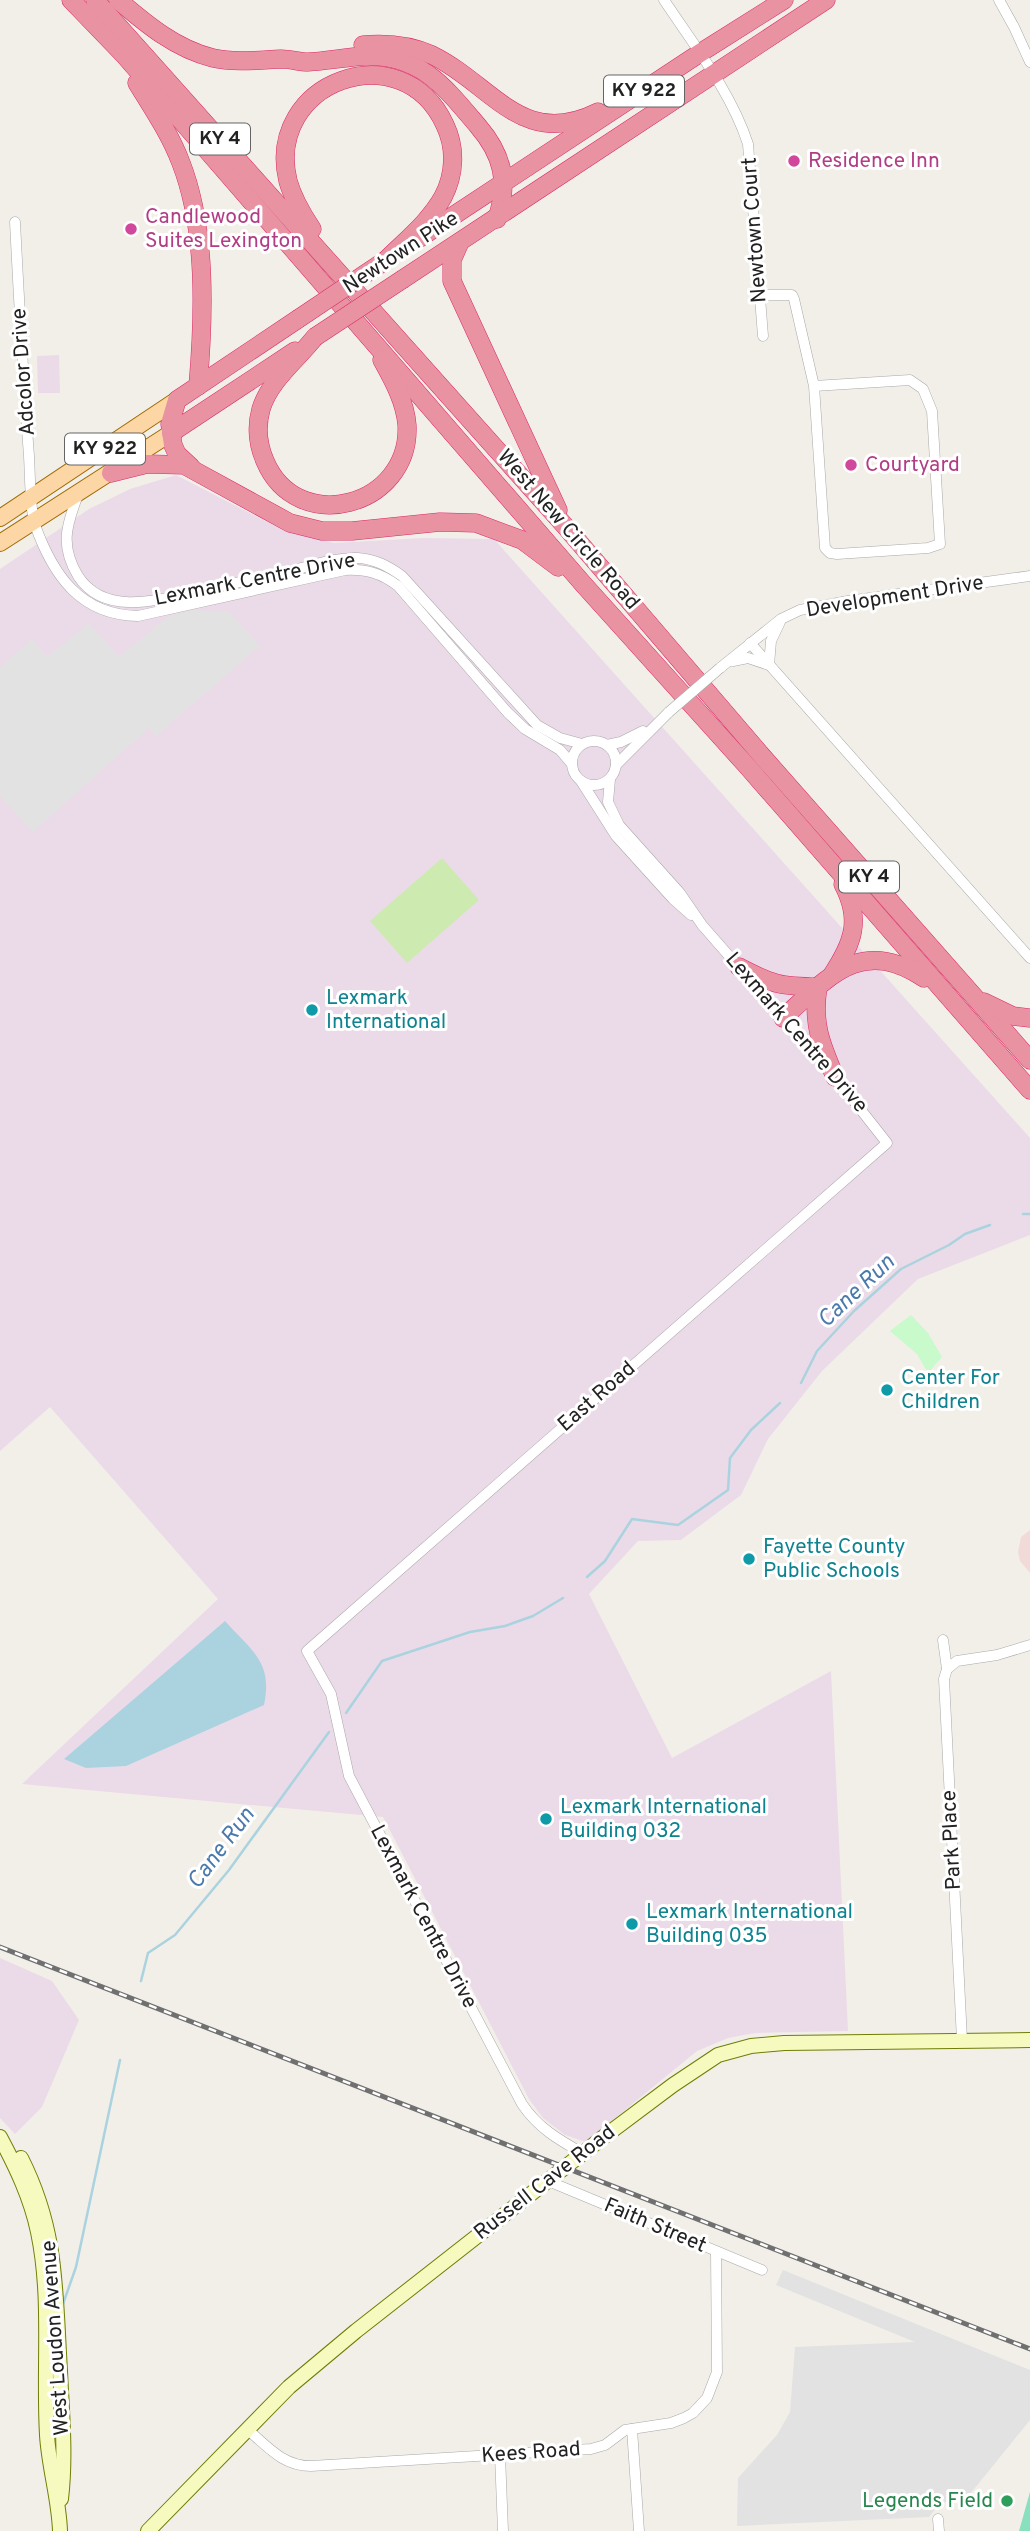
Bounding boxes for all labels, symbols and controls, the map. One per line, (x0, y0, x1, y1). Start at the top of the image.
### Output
road number: KY 922 (604, 76, 684, 106)
road number: KY 4 (190, 124, 250, 154)
place label: Residence Inn (808, 148, 940, 175)
marker: Residence Inn (786, 153, 802, 169)
street label: Newtown Court (736, 156, 774, 304)
place label: Candlewood Suites Lexington (145, 204, 302, 255)
street label: Newtown Pike (338, 206, 464, 300)
marker: Candlewood Suites Lexington (123, 221, 139, 237)
street label: Adcolor Drive (6, 307, 42, 437)
road number: KY 922 (65, 433, 145, 464)
street label: West New Circle Road (491, 444, 645, 616)
place label: Courtyard (865, 452, 960, 479)
marker: Courtyard (843, 457, 859, 473)
street label: Lexmark Centre Drive (152, 547, 358, 613)
street label: Development Drive (804, 570, 986, 624)
road number: KY 4 (839, 862, 899, 892)
street label: Lexmark Centre Drive (719, 947, 873, 1119)
place label: Lexmark International (326, 985, 446, 1036)
marker: Lexmark International (304, 1002, 320, 1018)
water label: Cane Run (812, 1249, 902, 1335)
street label: East Road (552, 1356, 642, 1438)
place label: Center For Children (901, 1365, 1000, 1416)
marker: Center For Children (879, 1382, 895, 1398)
place label: Fayette County Public Schools (763, 1534, 905, 1585)
marker: Fayette County Public Schools (741, 1551, 757, 1567)
street label: Park Place (936, 1789, 968, 1891)
place label: Lexmark International Building 032 (560, 1794, 767, 1845)
water label: Cane Run (182, 1802, 263, 1896)
marker: Lexmark International Building 032 (538, 1811, 554, 1827)
street label: Lexmark Centre Drive (363, 1821, 483, 2013)
place label: Lexmark International Building 035 (646, 1899, 853, 1950)
marker: Lexmark International Building 035 (624, 1916, 640, 1932)
street label: Russell Cave Road (469, 2119, 621, 2247)
street label: Faith Street (600, 2192, 710, 2260)
street label: West Loudon Avenue (36, 2240, 76, 2436)
street label: Kees Road (480, 2436, 582, 2470)
place label: Legends Field (862, 2488, 993, 2515)
marker: Legends Field (999, 2493, 1015, 2509)

